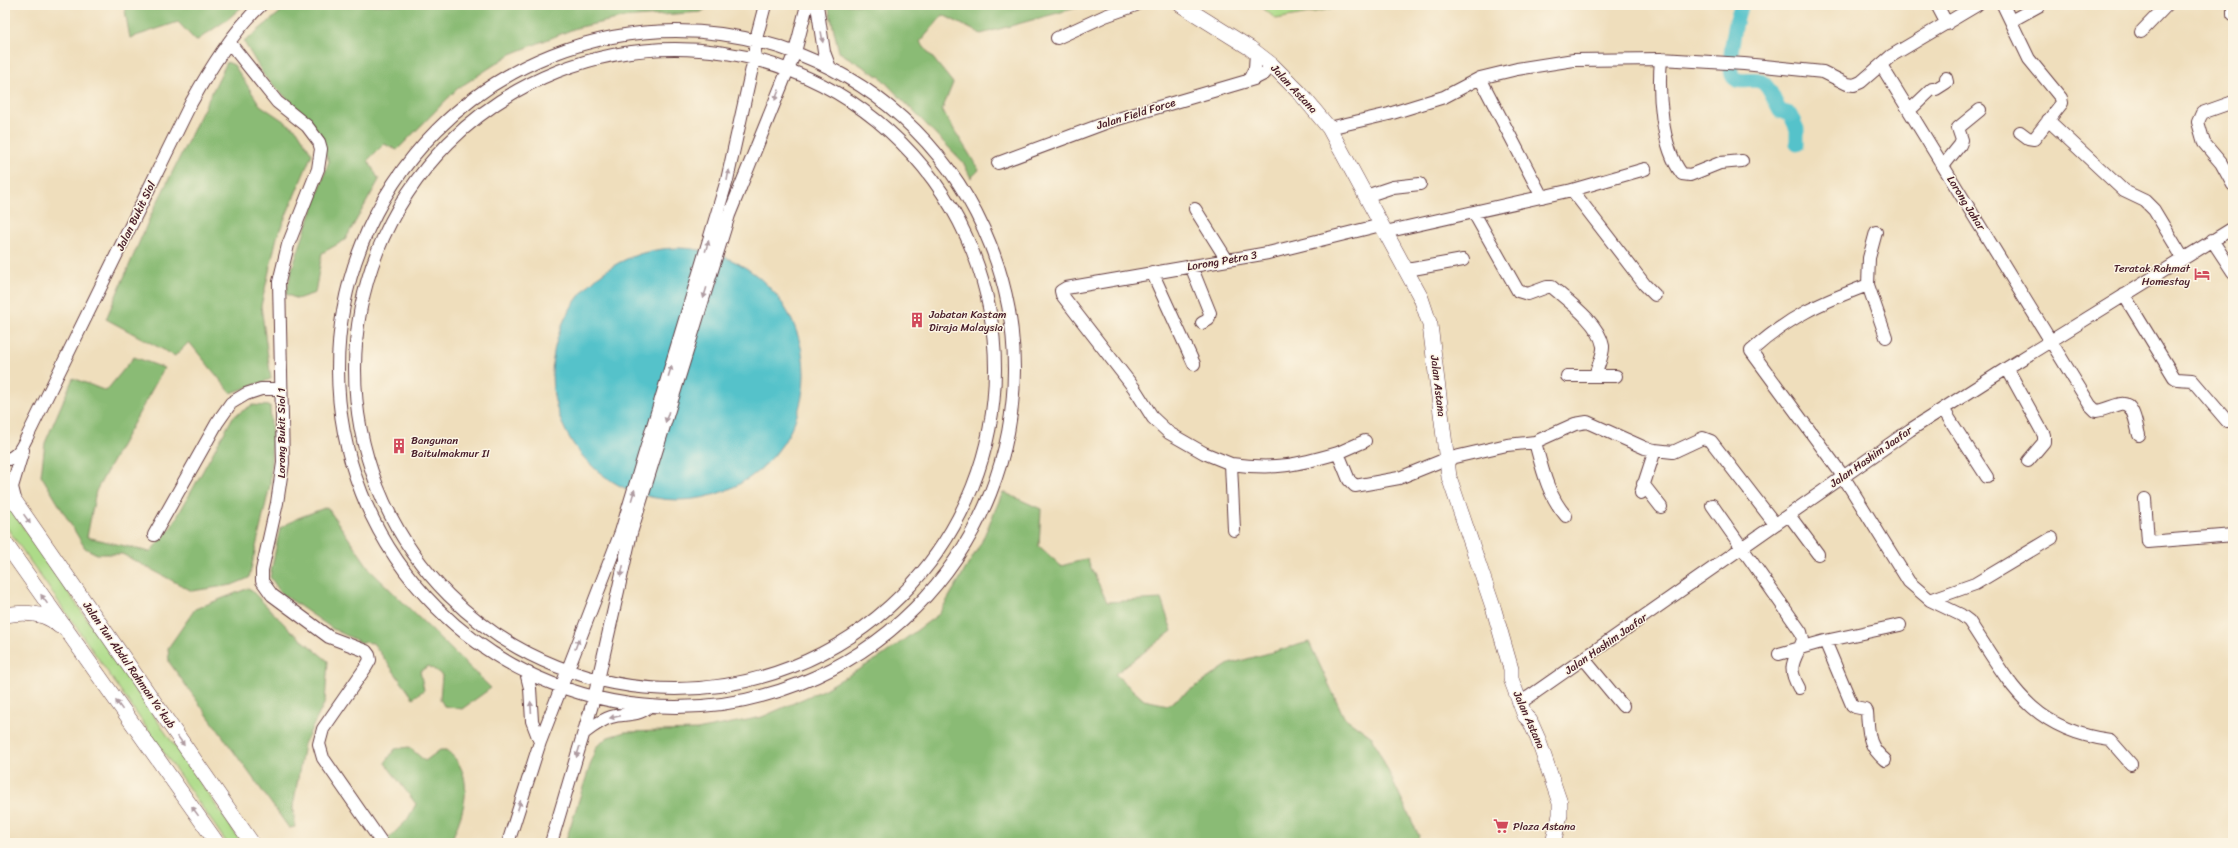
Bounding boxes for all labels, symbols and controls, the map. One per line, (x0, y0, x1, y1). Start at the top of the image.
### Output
one-way arrow (819, 31, 825, 43)
street label: Jalan Astana (1265, 59, 1322, 118)
one-way arrow (774, 89, 780, 100)
street label: Jalan Field Force (1093, 93, 1178, 135)
one-way arrow (725, 169, 731, 181)
street label: Lorong Jahar (1942, 172, 1991, 235)
street label: Jalan Bukit Siol (111, 177, 161, 255)
one-way arrow (704, 240, 710, 252)
street label: Lorong Petra 3 (1185, 245, 1259, 277)
place label: Teratak Rahmat Homestay (2114, 259, 2191, 291)
hotel icon: Teratak Rahmat Homestay (2193, 265, 2211, 283)
one-way arrow (702, 287, 708, 299)
place label: Jabatan Kastam Diraja Malaysia (928, 305, 1006, 337)
building icon: Jabatan Kastam Diraja Malaysia (908, 311, 926, 329)
street label: Jalan Astana (1425, 353, 1451, 418)
one-way arrow (667, 364, 673, 376)
street label: Lorong Bukit Siol 1 (272, 387, 291, 478)
one-way arrow (664, 411, 670, 423)
street label: Jalan Hashim Jaafar (1825, 421, 1917, 493)
place label: Bangunan Baitulmakmur II (411, 431, 490, 463)
building icon: Bangunan Baitulmakmur II (390, 437, 408, 455)
one-way arrow (630, 489, 636, 501)
one-way arrow (23, 514, 31, 525)
one-way arrow (619, 565, 625, 578)
one-way arrow (40, 594, 48, 605)
street label: Jalan Tun Abdul Rahman Ya'kub (77, 597, 180, 733)
street label: Jalan Hashim Jaafar (1560, 608, 1652, 680)
one-way arrow (575, 637, 581, 649)
street label: Jalan Astana (1507, 687, 1550, 752)
one-way arrow (115, 700, 123, 711)
one-way arrow (528, 700, 534, 713)
one-way arrow (609, 714, 621, 720)
one-way arrow (177, 736, 185, 746)
one-way arrow (575, 746, 581, 758)
one-way arrow (517, 799, 523, 811)
one-way arrow (190, 806, 199, 817)
supermarket icon: Plaza Astana (1492, 817, 1510, 835)
place label: Plaza Astana (1513, 817, 1576, 836)

